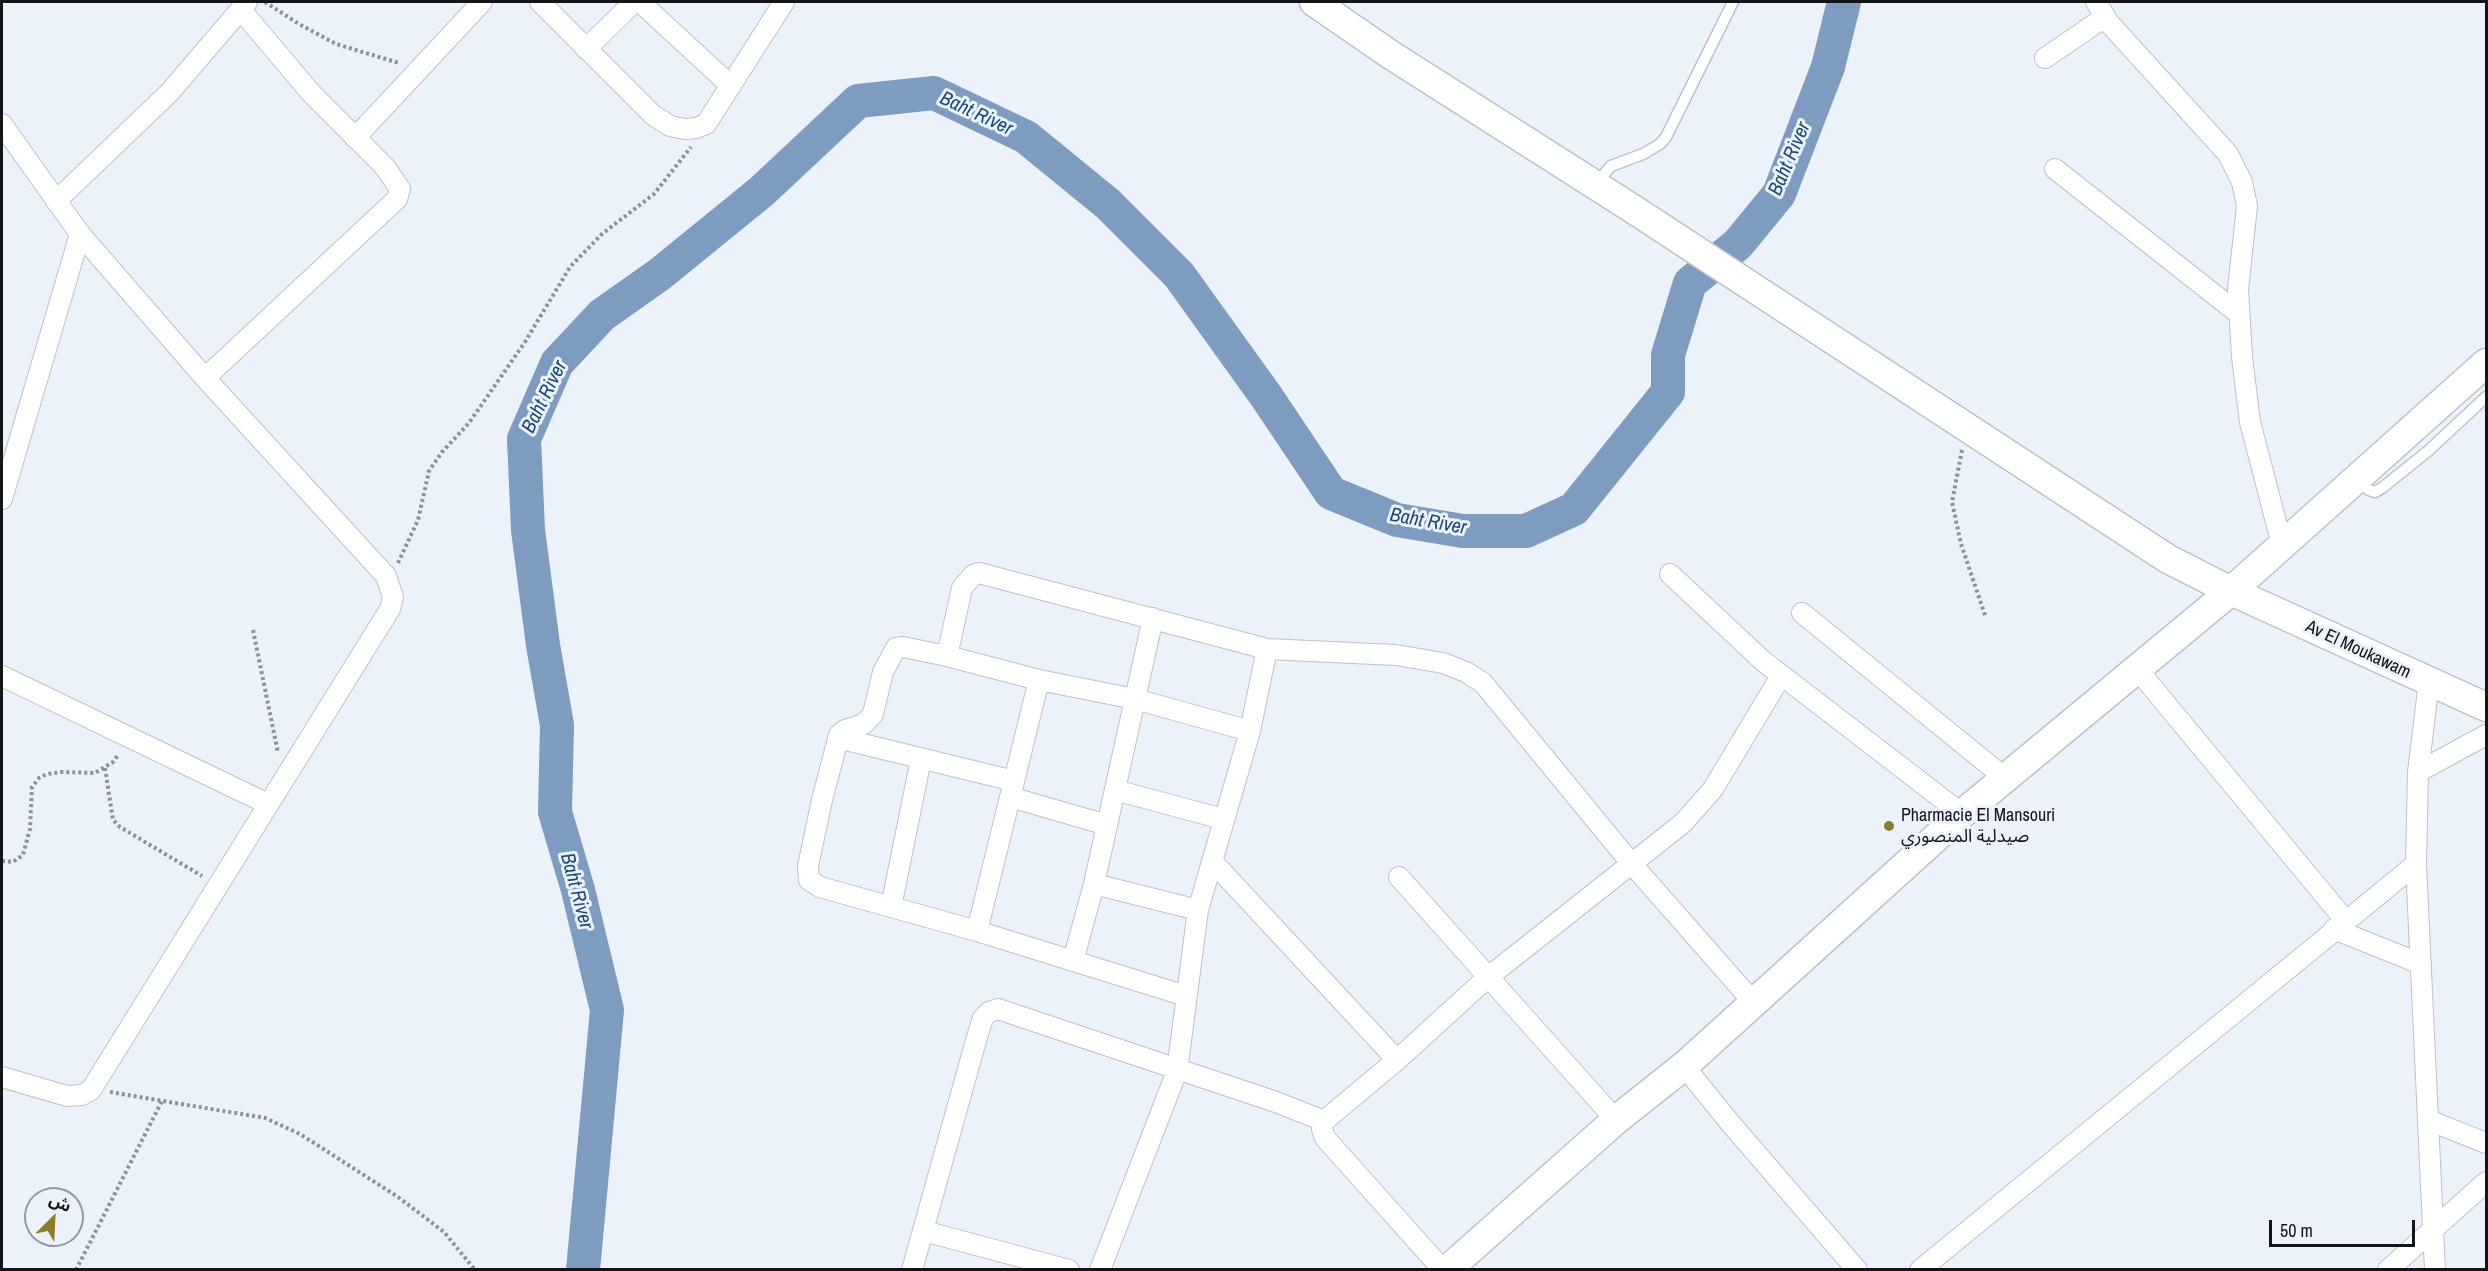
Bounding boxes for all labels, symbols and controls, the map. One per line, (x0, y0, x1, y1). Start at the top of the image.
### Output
water label: Baht River (936, 87, 1016, 141)
water label: Baht River (1764, 119, 1816, 199)
water label: Baht River (517, 357, 573, 437)
water label: Baht River (1388, 503, 1468, 541)
street label: Av El Moukawam (2302, 616, 2414, 684)
place label: Pharmacie El Mansouri صيدلية المنصوري (1901, 805, 2055, 848)
marker: Pharmacie El Mansouri صيدلية المنصوري (1882, 819, 1896, 833)
water label: Baht River (554, 850, 598, 932)
north arrow (24, 1187, 84, 1247)
text: ش (46, 1188, 75, 1217)
scale bar (2272, 1208, 2418, 1246)
text: 50 m (2280, 1218, 2313, 1243)

